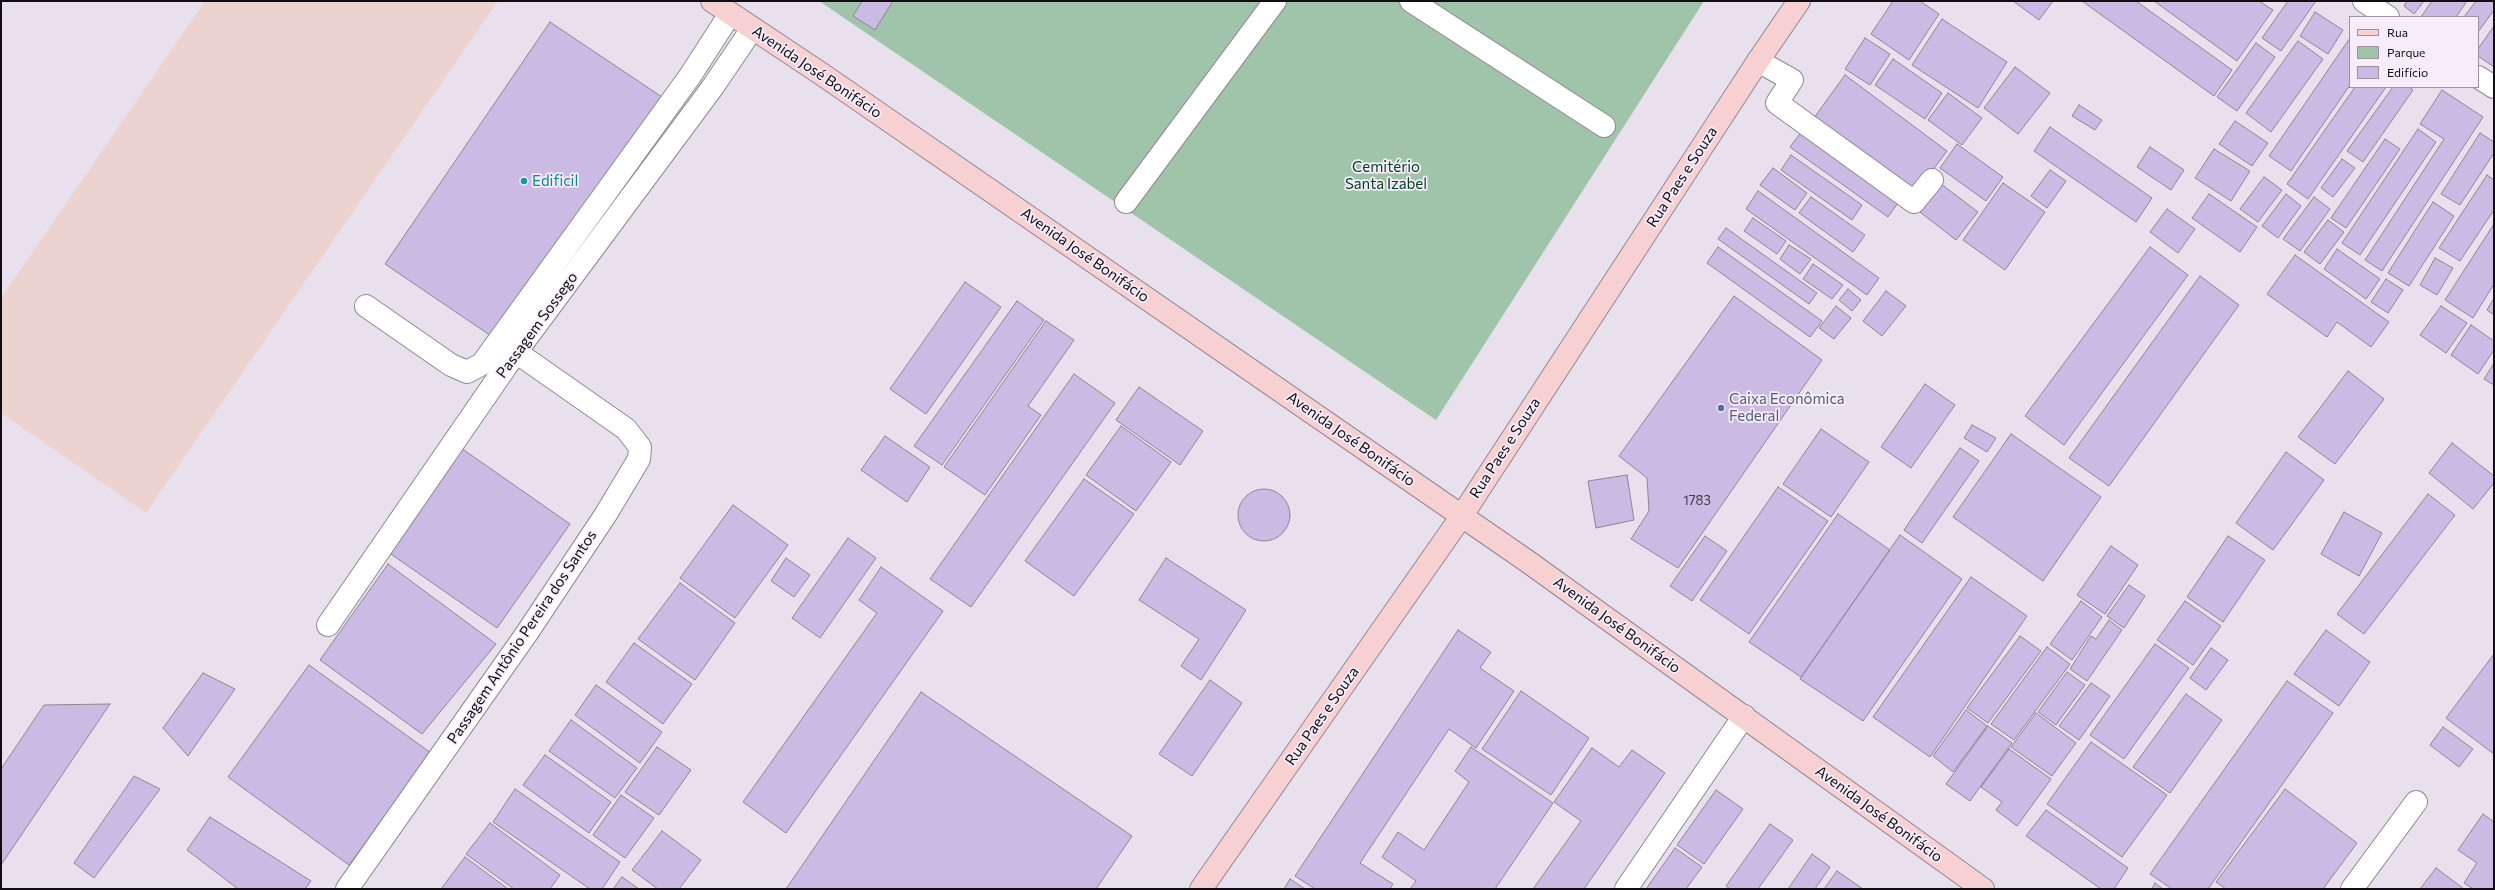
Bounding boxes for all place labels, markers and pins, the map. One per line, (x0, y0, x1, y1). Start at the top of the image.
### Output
place label: Edificil (532, 172, 578, 190)
marker: Edificil (519, 176, 529, 186)
place label: Caixa Econômica Federal (1729, 390, 1845, 425)
marker: Caixa Econômica Federal (1716, 403, 1726, 413)

